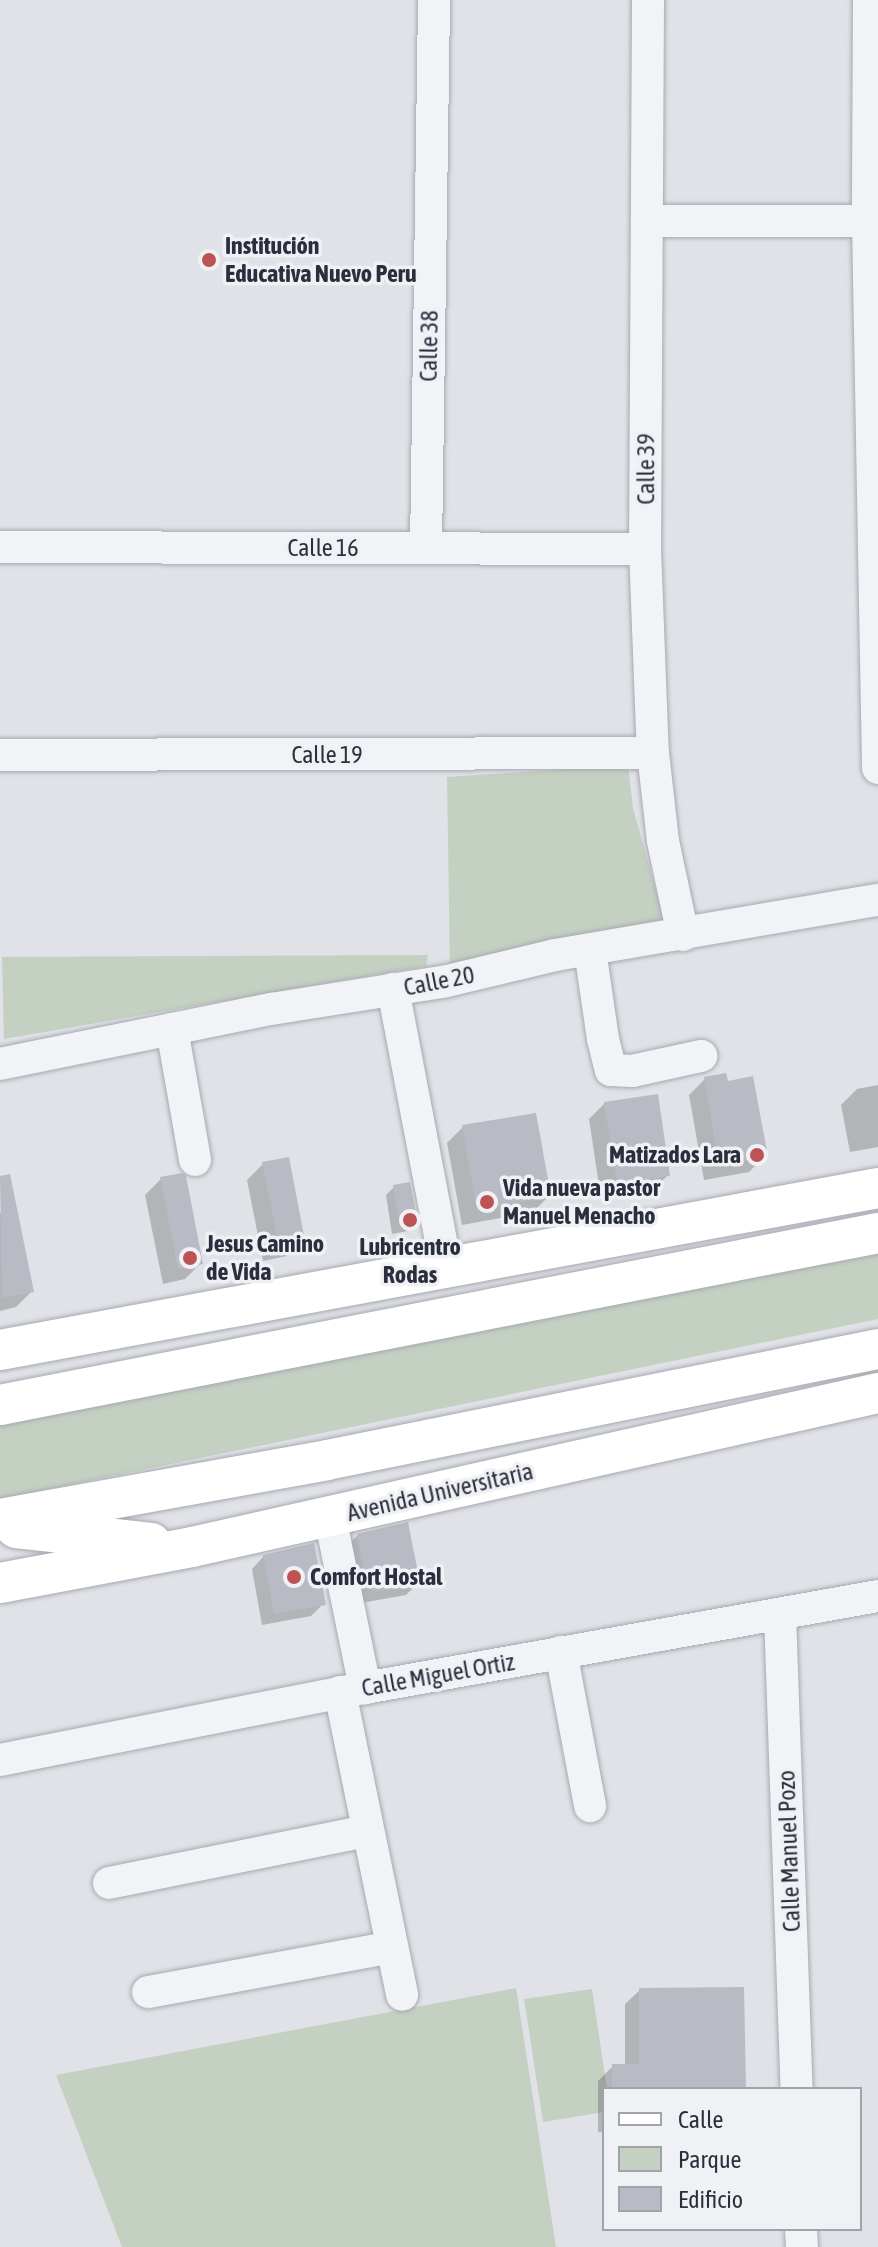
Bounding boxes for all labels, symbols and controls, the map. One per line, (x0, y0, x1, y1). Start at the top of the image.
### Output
place label: Institución Educativa Nuevo Peru (225, 232, 416, 288)
marker: Institución Educativa Nuevo Peru (200, 251, 218, 269)
street label: Calle 38 (414, 310, 444, 382)
street label: Calle 39 (632, 433, 660, 505)
street label: Calle 16 (287, 534, 359, 562)
street label: Calle 19 (291, 741, 363, 769)
street label: Calle 20 (401, 960, 477, 1002)
place label: Matizados Lara (609, 1141, 741, 1169)
marker: Matizados Lara (748, 1146, 766, 1164)
place label: Vida nueva pastor Manuel Menacho (503, 1174, 660, 1230)
marker: Vida nueva pastor Manuel Menacho (478, 1193, 496, 1211)
marker: Lubricentro Rodas (401, 1211, 419, 1229)
place label: Jesus Camino de Vida (206, 1230, 324, 1286)
place label: Lubricentro Rodas (359, 1233, 461, 1289)
marker: Jesus Camino de Vida (181, 1249, 199, 1267)
street label: Avenida Universitaria (344, 1457, 536, 1527)
place label: Comfort Hostal (310, 1563, 442, 1591)
marker: Comfort Hostal (285, 1568, 303, 1586)
street label: Calle Miguel Ortiz (359, 1647, 517, 1703)
street label: Calle Manuel Pozo (772, 1770, 806, 1932)
legend (602, 2087, 862, 2231)
text: Calle (678, 2106, 723, 2133)
text: Parque (678, 2146, 741, 2173)
text: Edificio (678, 2186, 743, 2213)

